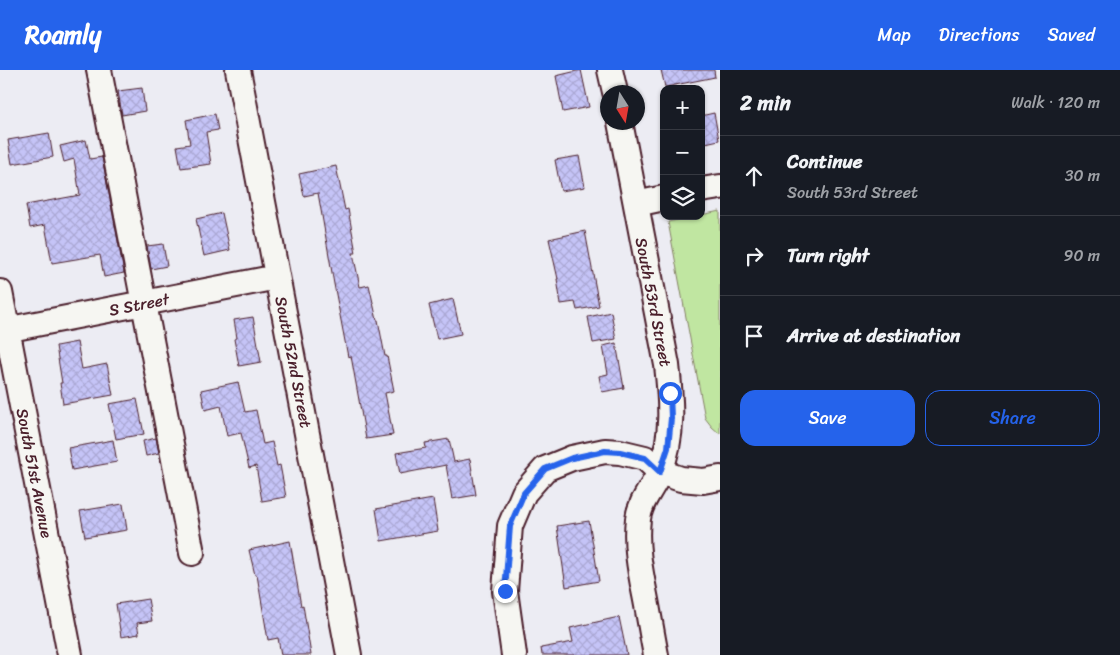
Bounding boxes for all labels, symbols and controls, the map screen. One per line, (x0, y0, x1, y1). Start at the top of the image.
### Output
text: Roamly (25, 14, 101, 56)
text: Map (878, 19, 911, 51)
text: Directions (939, 19, 1020, 51)
text: Saved (1048, 19, 1095, 51)
text: 2 min (740, 84, 791, 122)
north arrow (600, 85, 645, 130)
map controls (660, 85, 705, 220)
button: + (660, 85, 705, 130)
text: Walk · 120 m (1011, 88, 1100, 117)
button: − (660, 130, 705, 175)
text: Continue (787, 145, 863, 178)
text: 30 m (1065, 161, 1100, 190)
icon: ahead (740, 162, 768, 190)
button: layers (660, 175, 705, 220)
text: South 53rd Street (787, 178, 918, 207)
street label: South 53rd Street (627, 235, 680, 369)
text: Turn right (787, 239, 869, 272)
text: 90 m (1064, 241, 1100, 270)
icon: right (740, 242, 768, 270)
street label: S Street (107, 284, 172, 325)
street label: South 52nd Street (267, 294, 320, 430)
text: Arrive at destination (787, 319, 960, 352)
icon: arrive (740, 322, 768, 350)
route start (659, 382, 682, 405)
button: Save (740, 390, 915, 446)
button: Share (925, 390, 1100, 446)
street label: South 51st Avenue (8, 406, 61, 541)
route end (494, 580, 517, 603)

